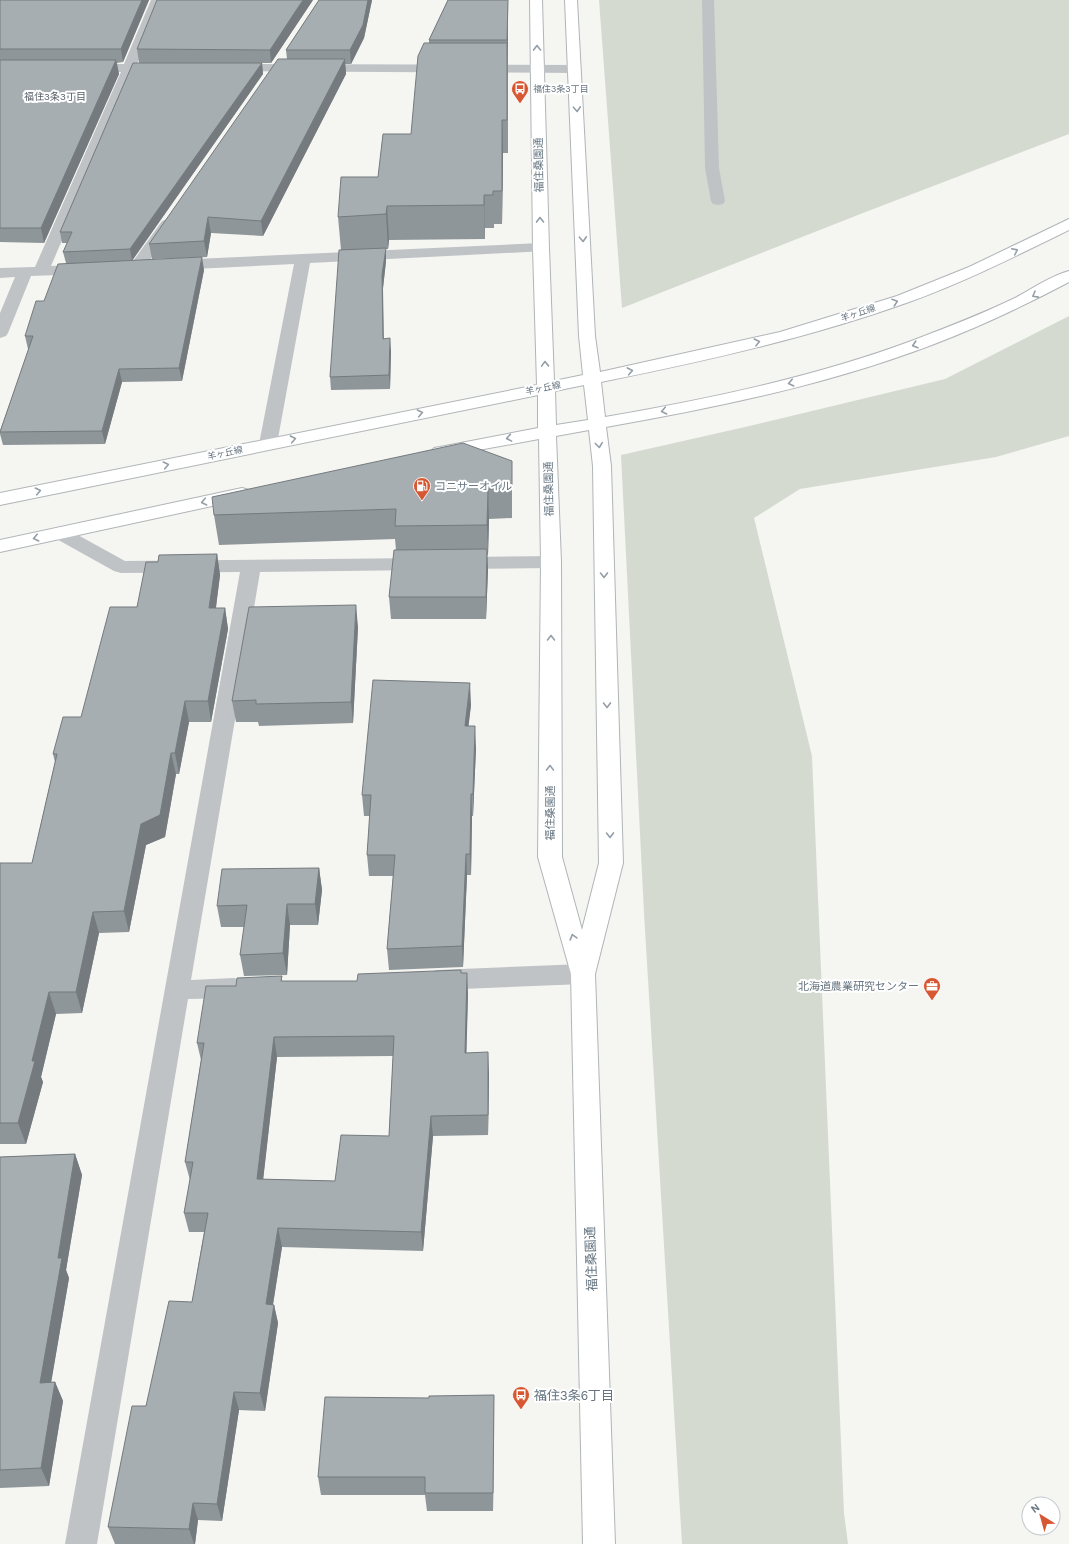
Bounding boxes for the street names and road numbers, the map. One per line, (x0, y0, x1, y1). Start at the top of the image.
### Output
street label: 福住桑園通 (532, 137, 546, 193)
street label: 羊ヶ丘線 (839, 302, 878, 323)
street label: 羊ヶ丘線 (524, 379, 563, 396)
street label: 羊ヶ丘線 (206, 444, 245, 462)
street label: 福住桑園通 (542, 461, 556, 517)
street label: 福住桑園通 (544, 786, 557, 841)
street label: 福住桑園通 (582, 1226, 600, 1292)

